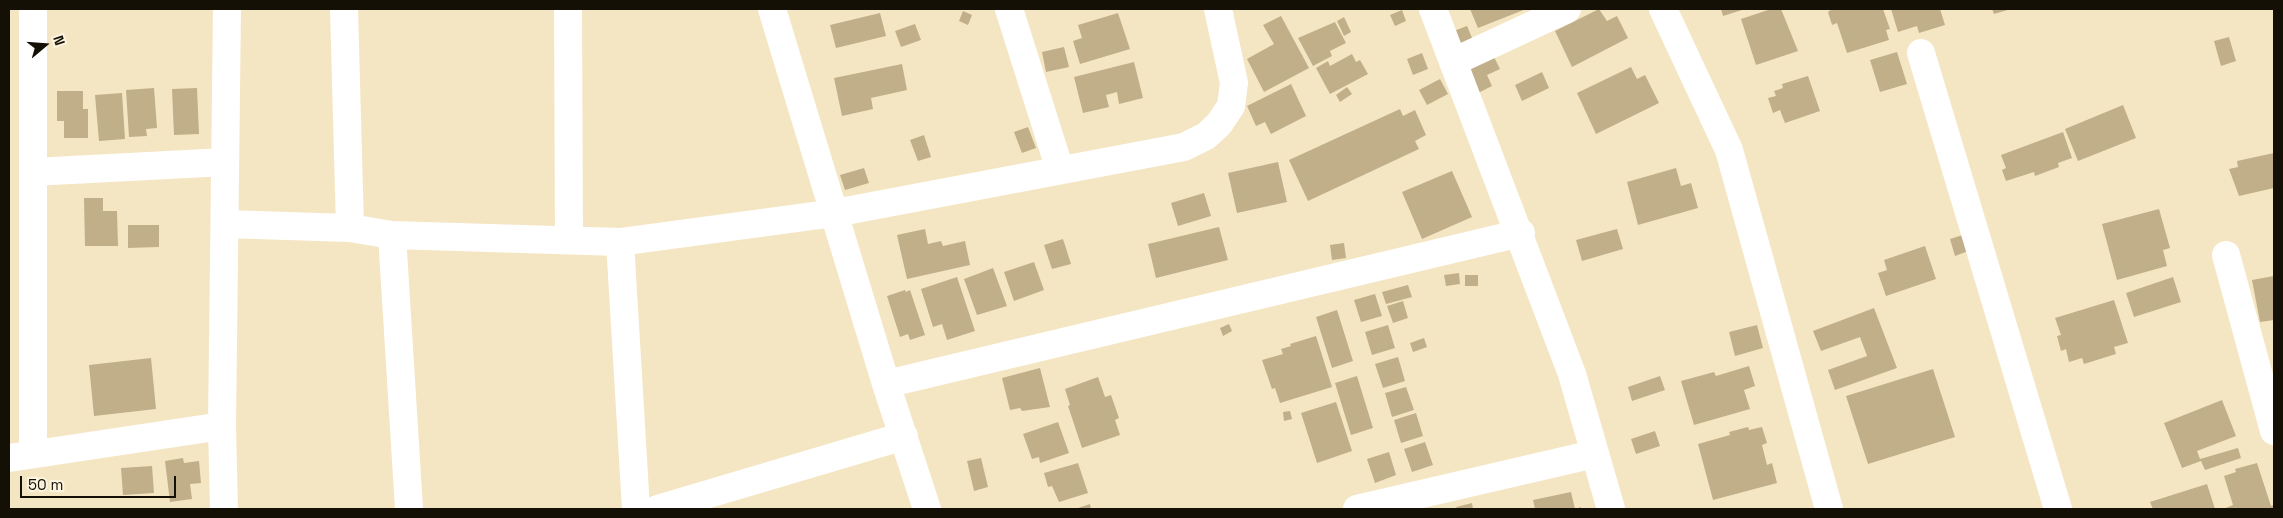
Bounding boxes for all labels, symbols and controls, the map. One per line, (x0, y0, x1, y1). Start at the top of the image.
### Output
north arrow (20, 20, 70, 70)
text: N (49, 33, 69, 48)
scale bar (22, 466, 179, 498)
text: 50 m (28, 475, 63, 494)

